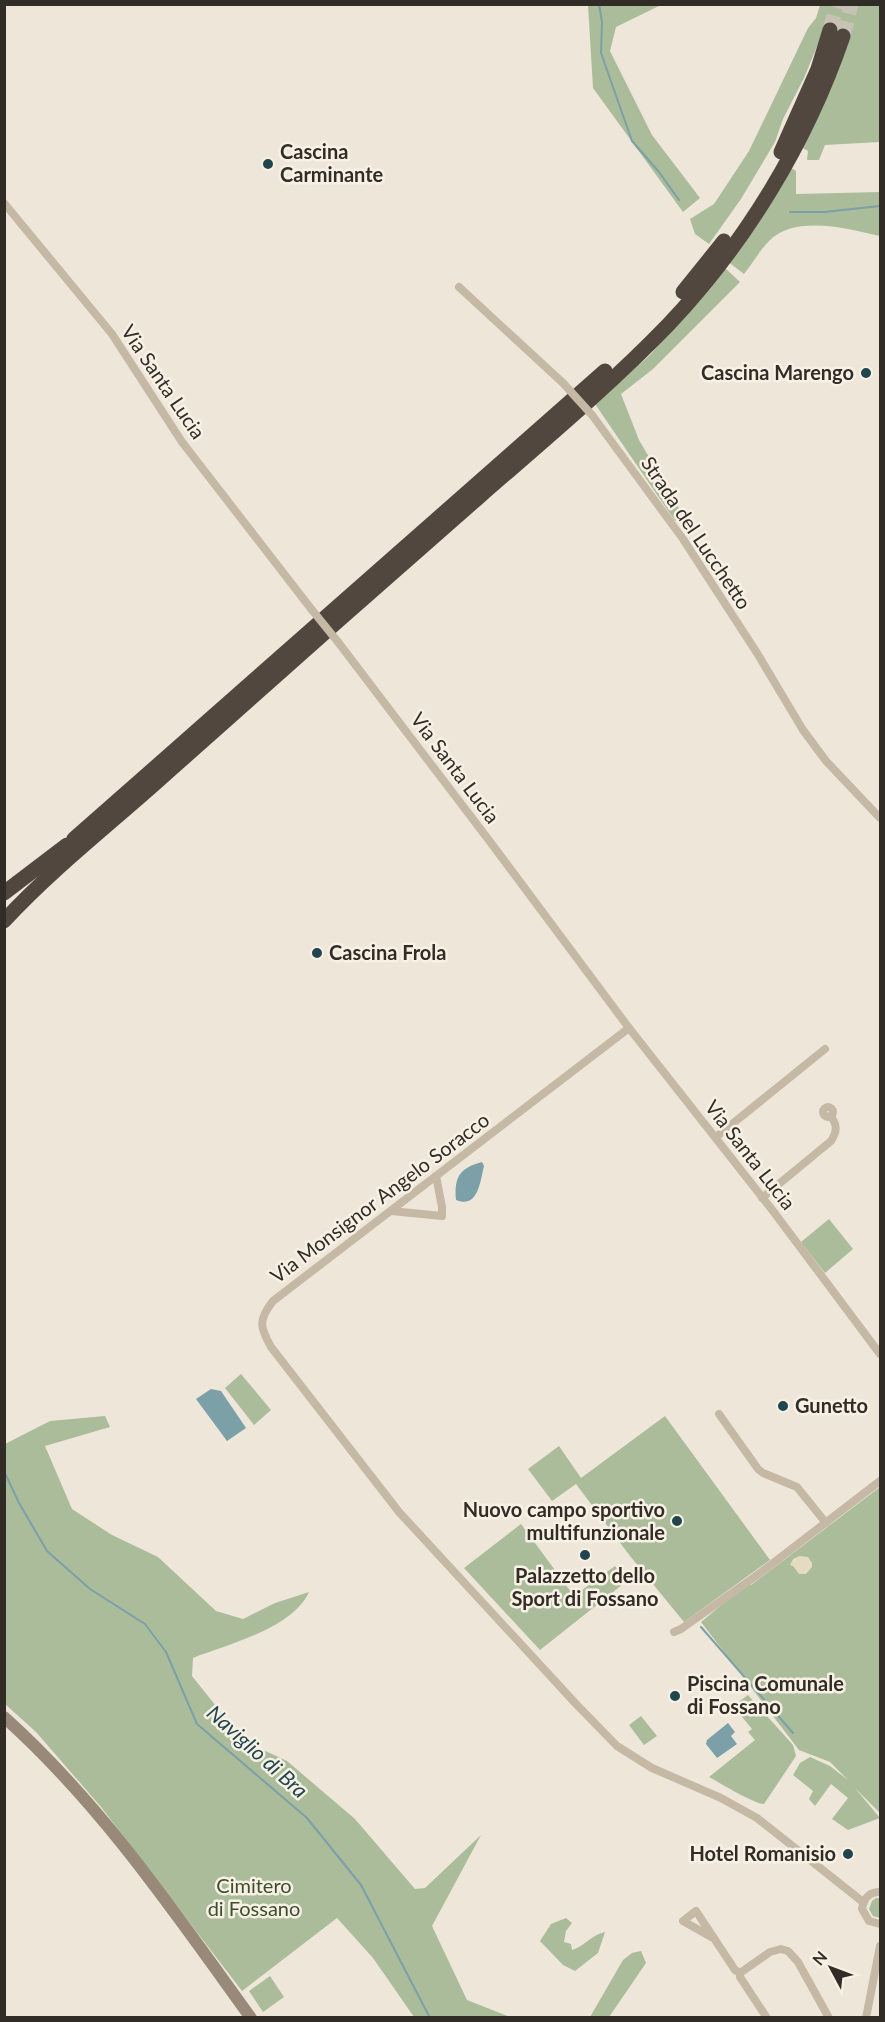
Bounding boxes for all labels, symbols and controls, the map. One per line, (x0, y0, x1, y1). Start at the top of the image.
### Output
place label: Cascina Carminante (280, 139, 384, 186)
marker: Cascina Carminante (261, 157, 275, 171)
street label: Via Santa Lucia (117, 320, 211, 443)
place label: Cascina Marengo (701, 360, 854, 384)
marker: Cascina Marengo (859, 366, 873, 380)
street label: Strada del Lucchetto (637, 452, 757, 613)
street label: Via Santa Lucia (406, 707, 505, 828)
place label: Cascina Frola (329, 940, 446, 964)
marker: Cascina Frola (310, 946, 324, 960)
street label: Via Santa Lucia (701, 1095, 801, 1214)
street label: Via Monsignor Angelo Soracco (265, 1107, 494, 1287)
place label: Gunetto (795, 1393, 868, 1417)
marker: Gunetto (776, 1399, 790, 1413)
place label: Nuovo campo sportivo multifunzionale (463, 1497, 665, 1544)
marker: Nuovo campo sportivo multifunzionale (670, 1514, 684, 1528)
marker: Palazzetto dello Sport di Fossano (578, 1548, 592, 1562)
place label: Palazzetto dello Sport di Fossano (511, 1563, 659, 1610)
place label: Piscina Comunale di Fossano (687, 1671, 844, 1718)
marker: Piscina Comunale di Fossano (668, 1689, 682, 1703)
water label: Naviglio di Bra (203, 1699, 313, 1802)
place label: Hotel Romanisio (689, 1841, 836, 1865)
marker: Hotel Romanisio (841, 1847, 855, 1861)
park label: Cimitero di Fossano (208, 1873, 300, 1920)
north arrow (801, 1938, 861, 1998)
text: N (808, 1947, 831, 1969)

